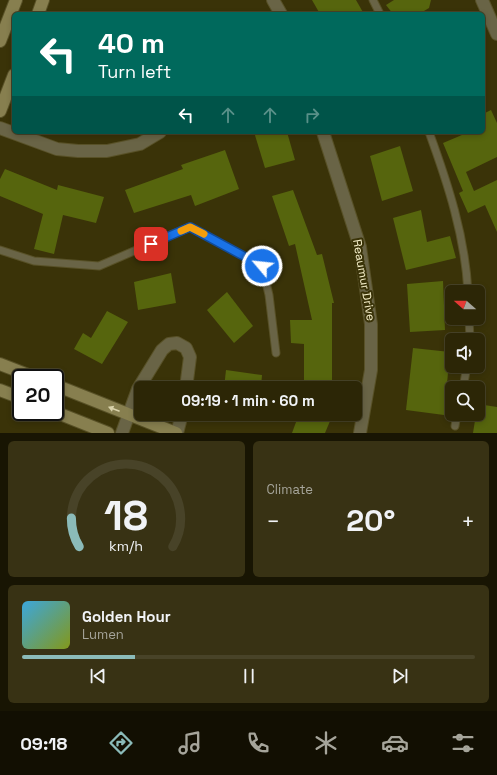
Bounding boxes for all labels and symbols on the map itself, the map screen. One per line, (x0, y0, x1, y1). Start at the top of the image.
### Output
pin (134, 227, 168, 261)
street label: Reaumur Drive (349, 238, 379, 322)
position arrow (241, 245, 283, 287)
north arrow (445, 285, 485, 325)
speed limit sign: 20 (12, 369, 64, 421)
one-way arrow (107, 405, 119, 411)

